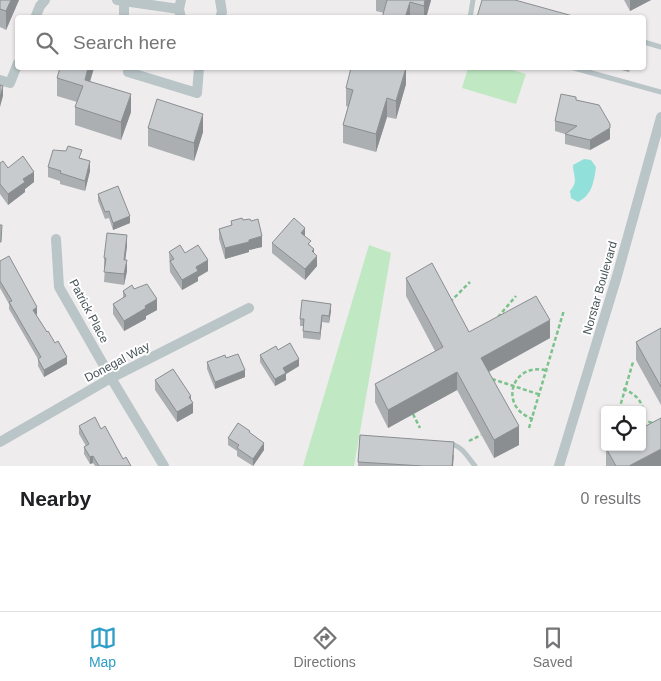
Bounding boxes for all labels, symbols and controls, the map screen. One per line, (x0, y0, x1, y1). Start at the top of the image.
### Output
search box (15, 15, 646, 70)
icon: search (33, 29, 61, 57)
text: Search here (73, 32, 177, 53)
street label: Norstar Boulevard (580, 240, 620, 336)
street label: Patrick Place (66, 277, 112, 345)
street label: Donegal Way (82, 339, 152, 385)
map controls (601, 406, 646, 451)
button: locate (601, 406, 646, 451)
text: Nearby (20, 487, 91, 510)
text: 0 results (581, 490, 641, 507)
tab: Map (89, 624, 117, 670)
tab: Directions (294, 624, 356, 670)
tab: Saved (533, 624, 572, 670)

